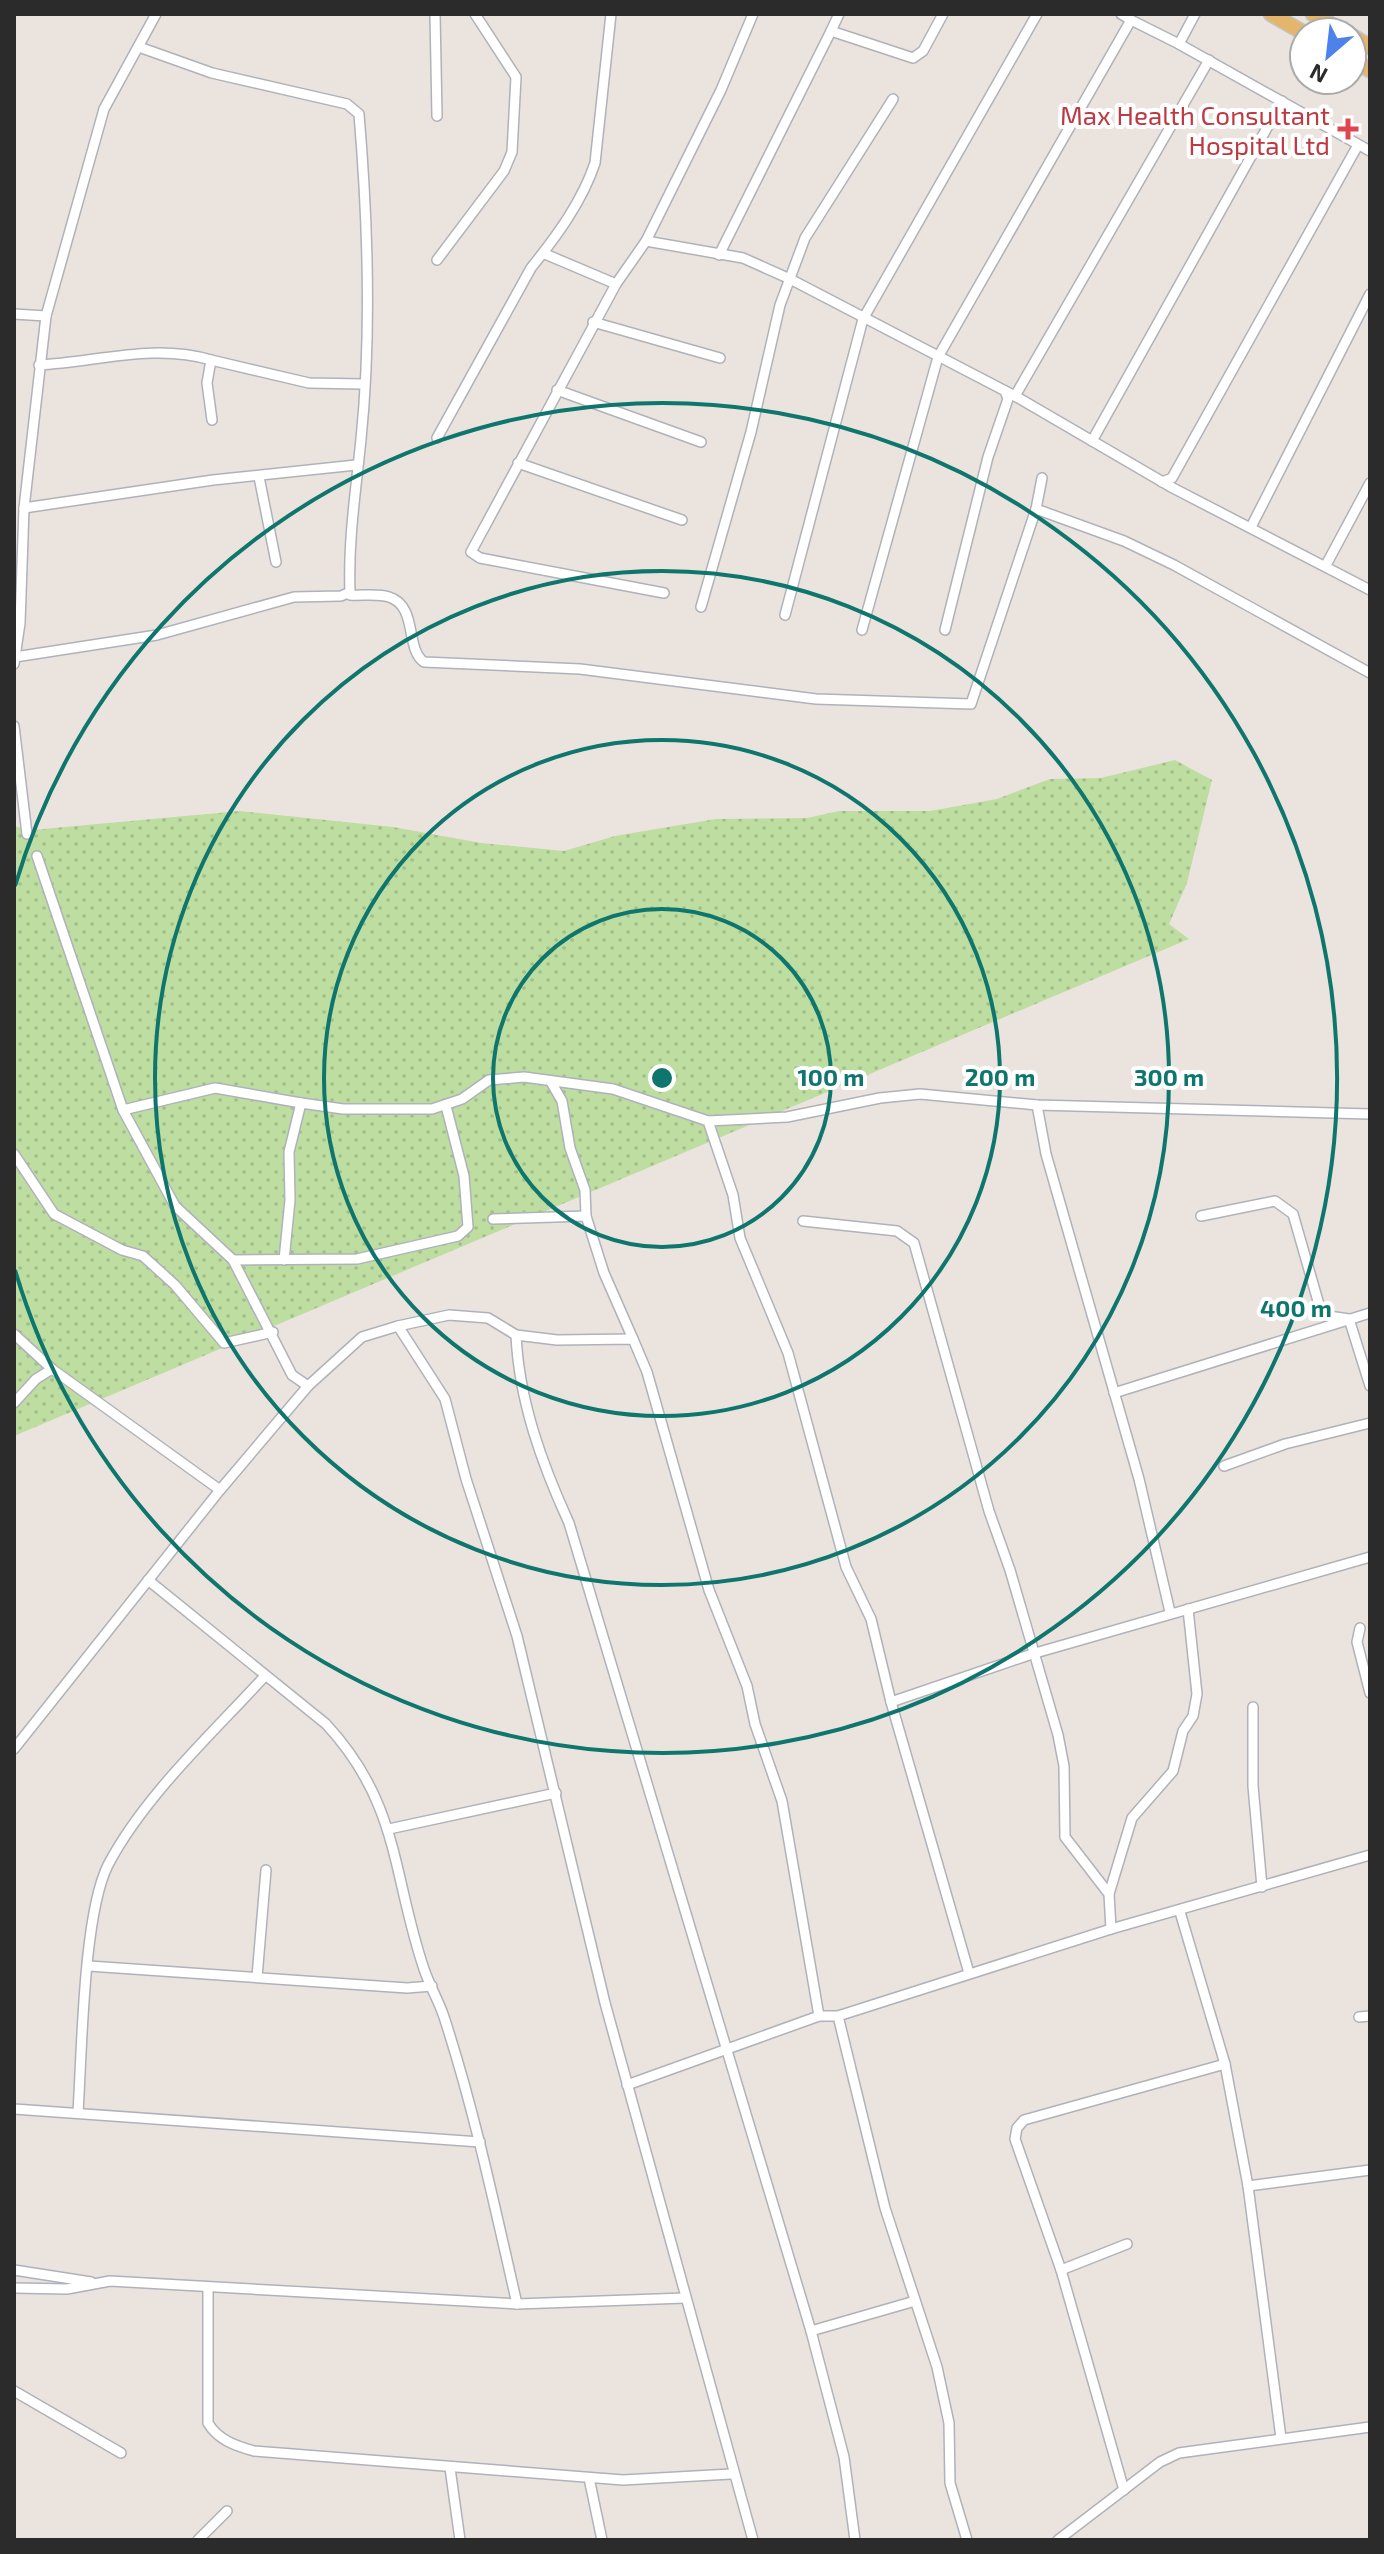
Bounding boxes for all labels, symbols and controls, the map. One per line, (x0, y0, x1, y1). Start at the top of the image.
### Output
north arrow (1288, 16, 1368, 96)
text: N (1305, 59, 1331, 90)
place label: Max Health Consultant Hospital Ltd (1060, 99, 1330, 160)
marker: Max Health Consultant Hospital Ltd (1337, 118, 1359, 140)
text: 100 m (798, 1062, 864, 1091)
text: 200 m (965, 1062, 1035, 1091)
text: 300 m (1134, 1062, 1204, 1091)
centre of rings (648, 1064, 676, 1092)
text: 400 m (1260, 1293, 1332, 1322)

